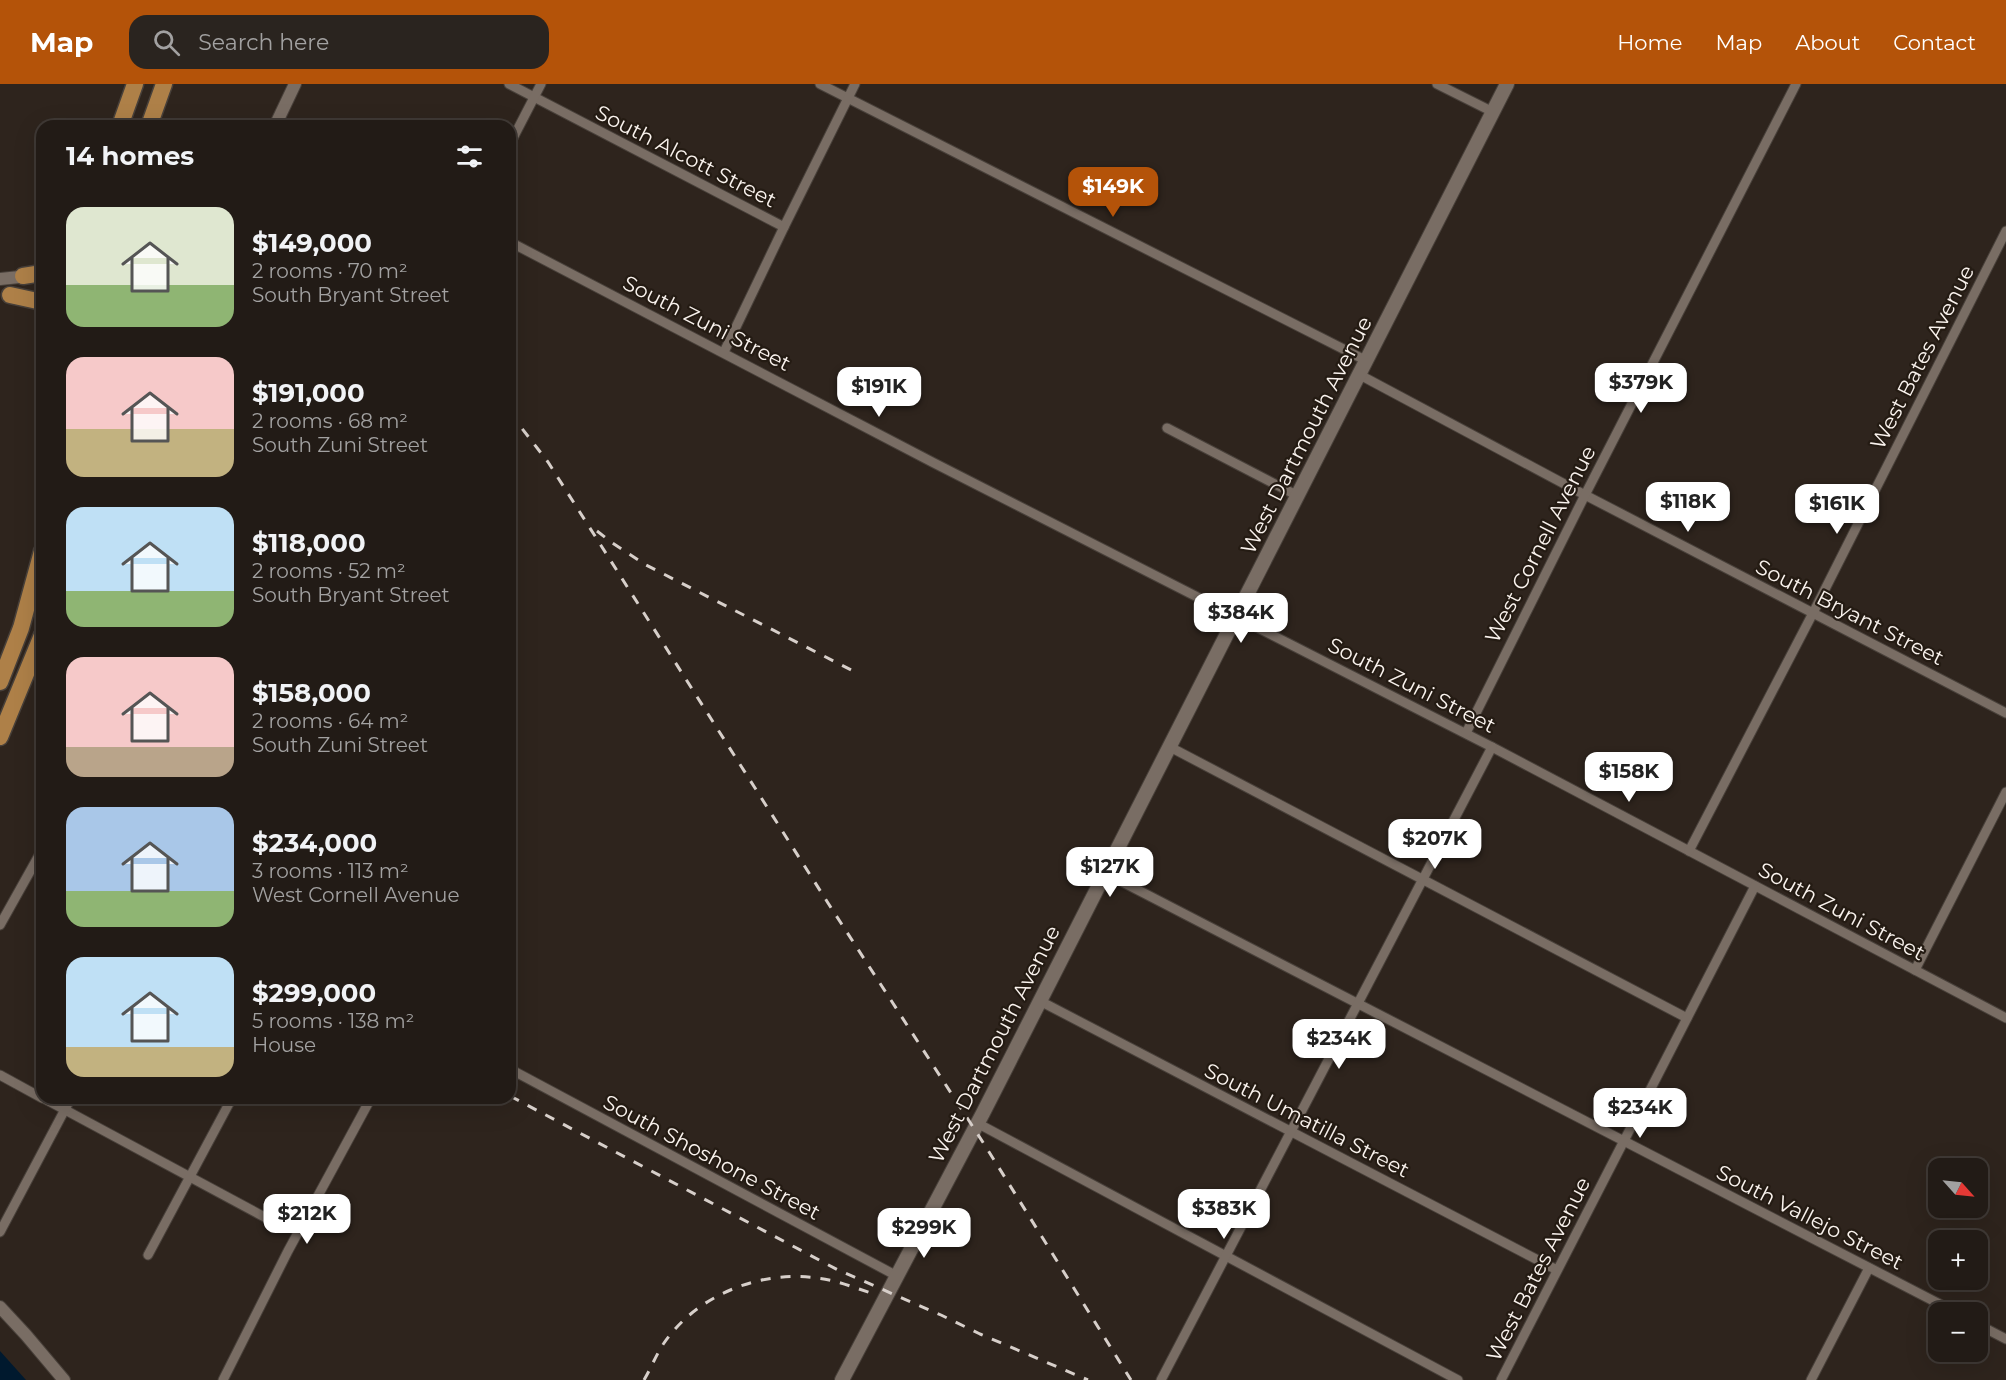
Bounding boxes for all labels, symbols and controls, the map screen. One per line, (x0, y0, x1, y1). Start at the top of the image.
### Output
search box (129, 15, 549, 69)
text: Map (30, 25, 93, 59)
icon: search (150, 26, 183, 59)
text: Search here (198, 29, 329, 56)
text: Home (1617, 30, 1682, 55)
text: Map (1715, 30, 1762, 55)
text: About (1795, 30, 1860, 55)
text: Contact (1893, 30, 1976, 55)
street label: South Alcott Street (591, 100, 781, 212)
text: 14 homes (66, 140, 194, 172)
icon: filters (453, 140, 486, 173)
pin: $149K (1071, 167, 1155, 218)
text: $149K (1082, 174, 1144, 198)
text: $149,000 (252, 227, 372, 259)
icon: home (114, 231, 186, 303)
text: 2 rooms · 70 m² (252, 259, 408, 283)
street label: West Bates Avenue (1865, 261, 1979, 453)
street label: South Zuni Street (619, 270, 795, 376)
text: South Bryant Street (252, 283, 450, 307)
street label: West Dartmouth Avenue (1235, 312, 1377, 558)
pin: $379K (1599, 363, 1683, 414)
pin: $191K (837, 367, 921, 418)
text: $379K (1609, 370, 1673, 394)
text: $191K (851, 374, 907, 398)
text: $191,000 (252, 377, 365, 409)
icon: home (114, 381, 186, 453)
text: 2 rooms · 68 m² (252, 409, 408, 433)
text: South Zuni Street (252, 433, 428, 457)
street label: West Cornell Avenue (1479, 441, 1601, 647)
pin: $118K (1646, 482, 1730, 533)
pin: $161K (1795, 484, 1879, 535)
text: $118K (1660, 489, 1716, 513)
text: $161K (1809, 491, 1865, 515)
text: $118,000 (252, 527, 366, 559)
icon: home (114, 531, 186, 603)
street label: South Bryant Street (1752, 554, 1948, 670)
text: 2 rooms · 52 m² (252, 559, 406, 583)
text: South Bryant Street (252, 583, 450, 607)
pin: $384K (1199, 593, 1283, 644)
text: $384K (1208, 600, 1274, 624)
street label: South Zuni Street (1324, 632, 1500, 738)
text: $158,000 (252, 677, 371, 709)
icon: home (114, 681, 186, 753)
text: 2 rooms · 64 m² (252, 709, 408, 733)
text: South Zuni Street (252, 733, 428, 757)
pin: $158K (1587, 752, 1671, 803)
text: $158K (1599, 759, 1659, 783)
pin: $207K (1393, 819, 1477, 870)
text: $207K (1402, 826, 1468, 850)
text: $234,000 (252, 827, 377, 859)
icon: home (114, 831, 186, 903)
pin: $127K (1068, 847, 1152, 898)
text: $127K (1080, 854, 1140, 878)
street label: South Zuni Street (1755, 857, 1929, 965)
text: 3 rooms · 113 m² (252, 859, 409, 883)
text: West Cornell Avenue (252, 883, 460, 907)
street label: West Dartmouth Avenue (923, 921, 1065, 1167)
text: $299,000 (252, 977, 376, 1009)
icon: home (114, 981, 186, 1053)
text: 5 rooms · 138 m² (252, 1009, 414, 1033)
pin: $234K (1297, 1019, 1381, 1070)
text: $234K (1307, 1026, 1371, 1050)
text: House (252, 1033, 316, 1057)
street label: South Umatilla Street (1200, 1057, 1414, 1183)
pin: $234K (1598, 1088, 1682, 1139)
street label: South Shoshone Street (599, 1089, 825, 1225)
text: $234K (1608, 1095, 1672, 1119)
north arrow (1928, 1158, 1988, 1218)
map controls (1928, 1158, 1988, 1362)
street label: South Vallejo Street (1713, 1159, 1907, 1275)
street label: West Bates Avenue (1481, 1173, 1595, 1365)
pin: $383K (1182, 1189, 1266, 1240)
pin: $212K (265, 1194, 349, 1245)
text: $383K (1192, 1196, 1256, 1220)
text: $212K (278, 1201, 337, 1225)
pin: $299K (882, 1208, 966, 1259)
text: $299K (892, 1215, 956, 1239)
button: + (1928, 1230, 1988, 1290)
button: − (1928, 1302, 1988, 1362)

